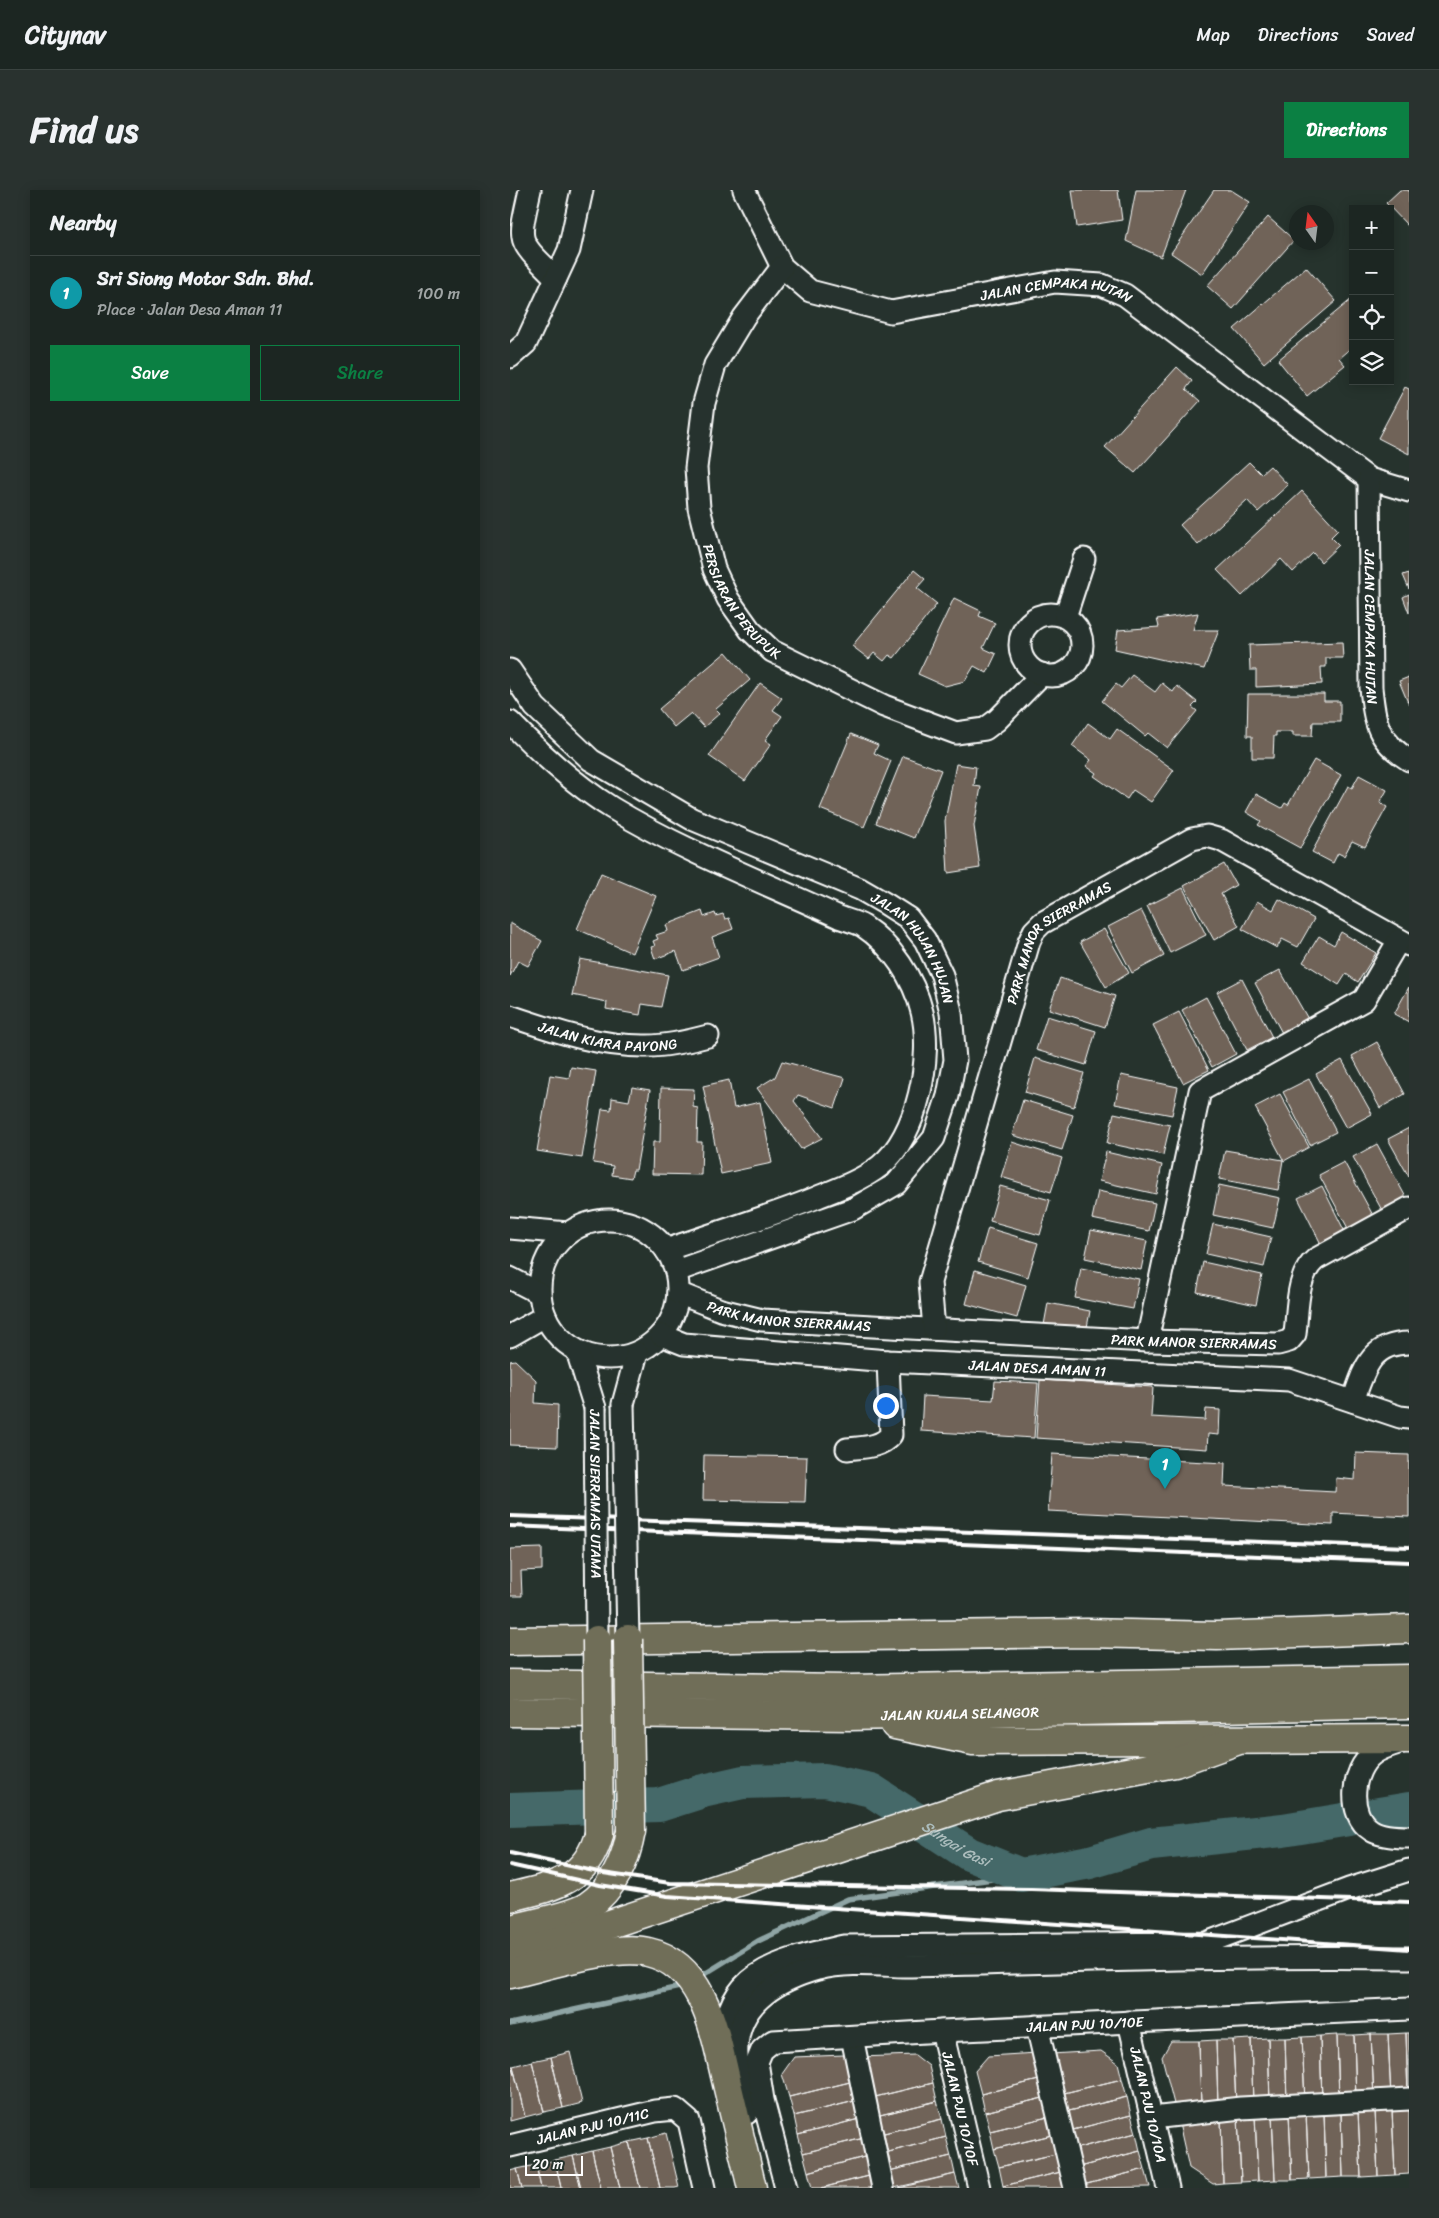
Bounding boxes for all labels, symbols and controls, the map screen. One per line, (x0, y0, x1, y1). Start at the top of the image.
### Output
text: Citynav (25, 14, 106, 56)
text: Map (1197, 19, 1230, 51)
text: Directions (1258, 19, 1339, 51)
text: Saved (1367, 19, 1414, 51)
text: Find us (30, 99, 138, 161)
button: Directions (1284, 102, 1409, 158)
text: Nearby (50, 204, 116, 242)
north arrow (1289, 205, 1334, 250)
map controls (1349, 205, 1394, 385)
button: + (1349, 205, 1394, 250)
button: − (1349, 250, 1394, 295)
text: Sri Siong Motor Sdn. Bhd. (97, 262, 315, 295)
street label: JALAN CEMPAKA HUTAN (977, 269, 1138, 309)
text: 1 (63, 279, 69, 308)
text: 100 m (416, 279, 460, 308)
text: Place · Jalan Desa Aman 11 (97, 295, 282, 324)
button: locate (1349, 295, 1394, 340)
button: layers (1349, 340, 1394, 385)
button: Save (50, 345, 250, 401)
button: Share (260, 345, 460, 401)
street label: PERSIARAN PERUPUK (696, 541, 785, 666)
street label: JALAN CEMPAKA HUTAN (1357, 548, 1385, 706)
street label: PARK MANOR SIERRAMAS (999, 874, 1117, 1007)
street label: JALAN HUJAN HUJAN (865, 885, 961, 1006)
street label: JALAN KIARA PAYONG (534, 1013, 679, 1059)
street label: PARK MANOR SIERRAMAS (703, 1293, 872, 1338)
street label: PARK MANOR SIERRAMAS (1110, 1327, 1277, 1356)
street label: JALAN DESA AMAN 11 (967, 1352, 1107, 1384)
your location (873, 1393, 899, 1419)
street label: JALAN SIERRAMAS UTAMA (583, 1408, 609, 1579)
pin: 1 (1149, 1448, 1181, 1489)
street label: JALAN KUALA SELANGOR (880, 1699, 1040, 1728)
water label: Sungai Gasi (916, 1813, 997, 1875)
street label: JALAN PJU 10/10E (1025, 2009, 1145, 2040)
street label: JALAN PJU 10/10A (1123, 2043, 1174, 2165)
street label: JALAN PJU 10/10F (935, 2048, 986, 2170)
street label: JALAN PJU 10/11C (533, 2100, 652, 2152)
text: 20 m (532, 2152, 563, 2177)
scale bar (525, 2153, 582, 2176)

